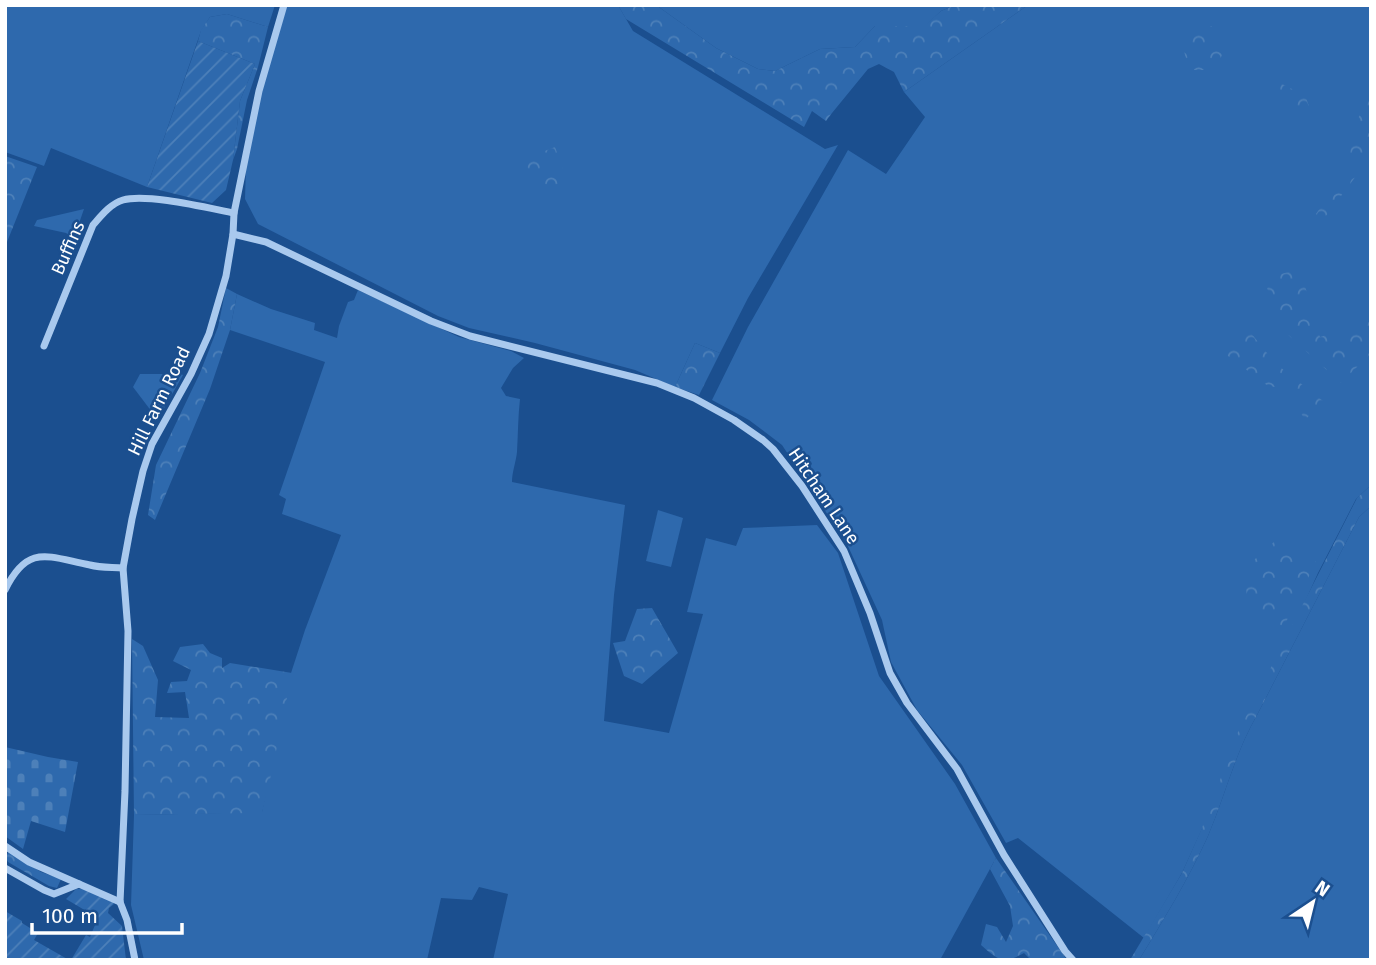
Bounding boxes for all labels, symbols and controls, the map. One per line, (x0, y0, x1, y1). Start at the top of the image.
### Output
street label: Buffins (46, 218, 90, 278)
street label: Hill Farm Road (123, 343, 195, 459)
street label: Hitcham Lane (784, 444, 864, 548)
north arrow (1278, 867, 1348, 937)
text: N (1311, 875, 1334, 902)
scale bar (32, 892, 182, 936)
text: 100 m (42, 903, 98, 929)

